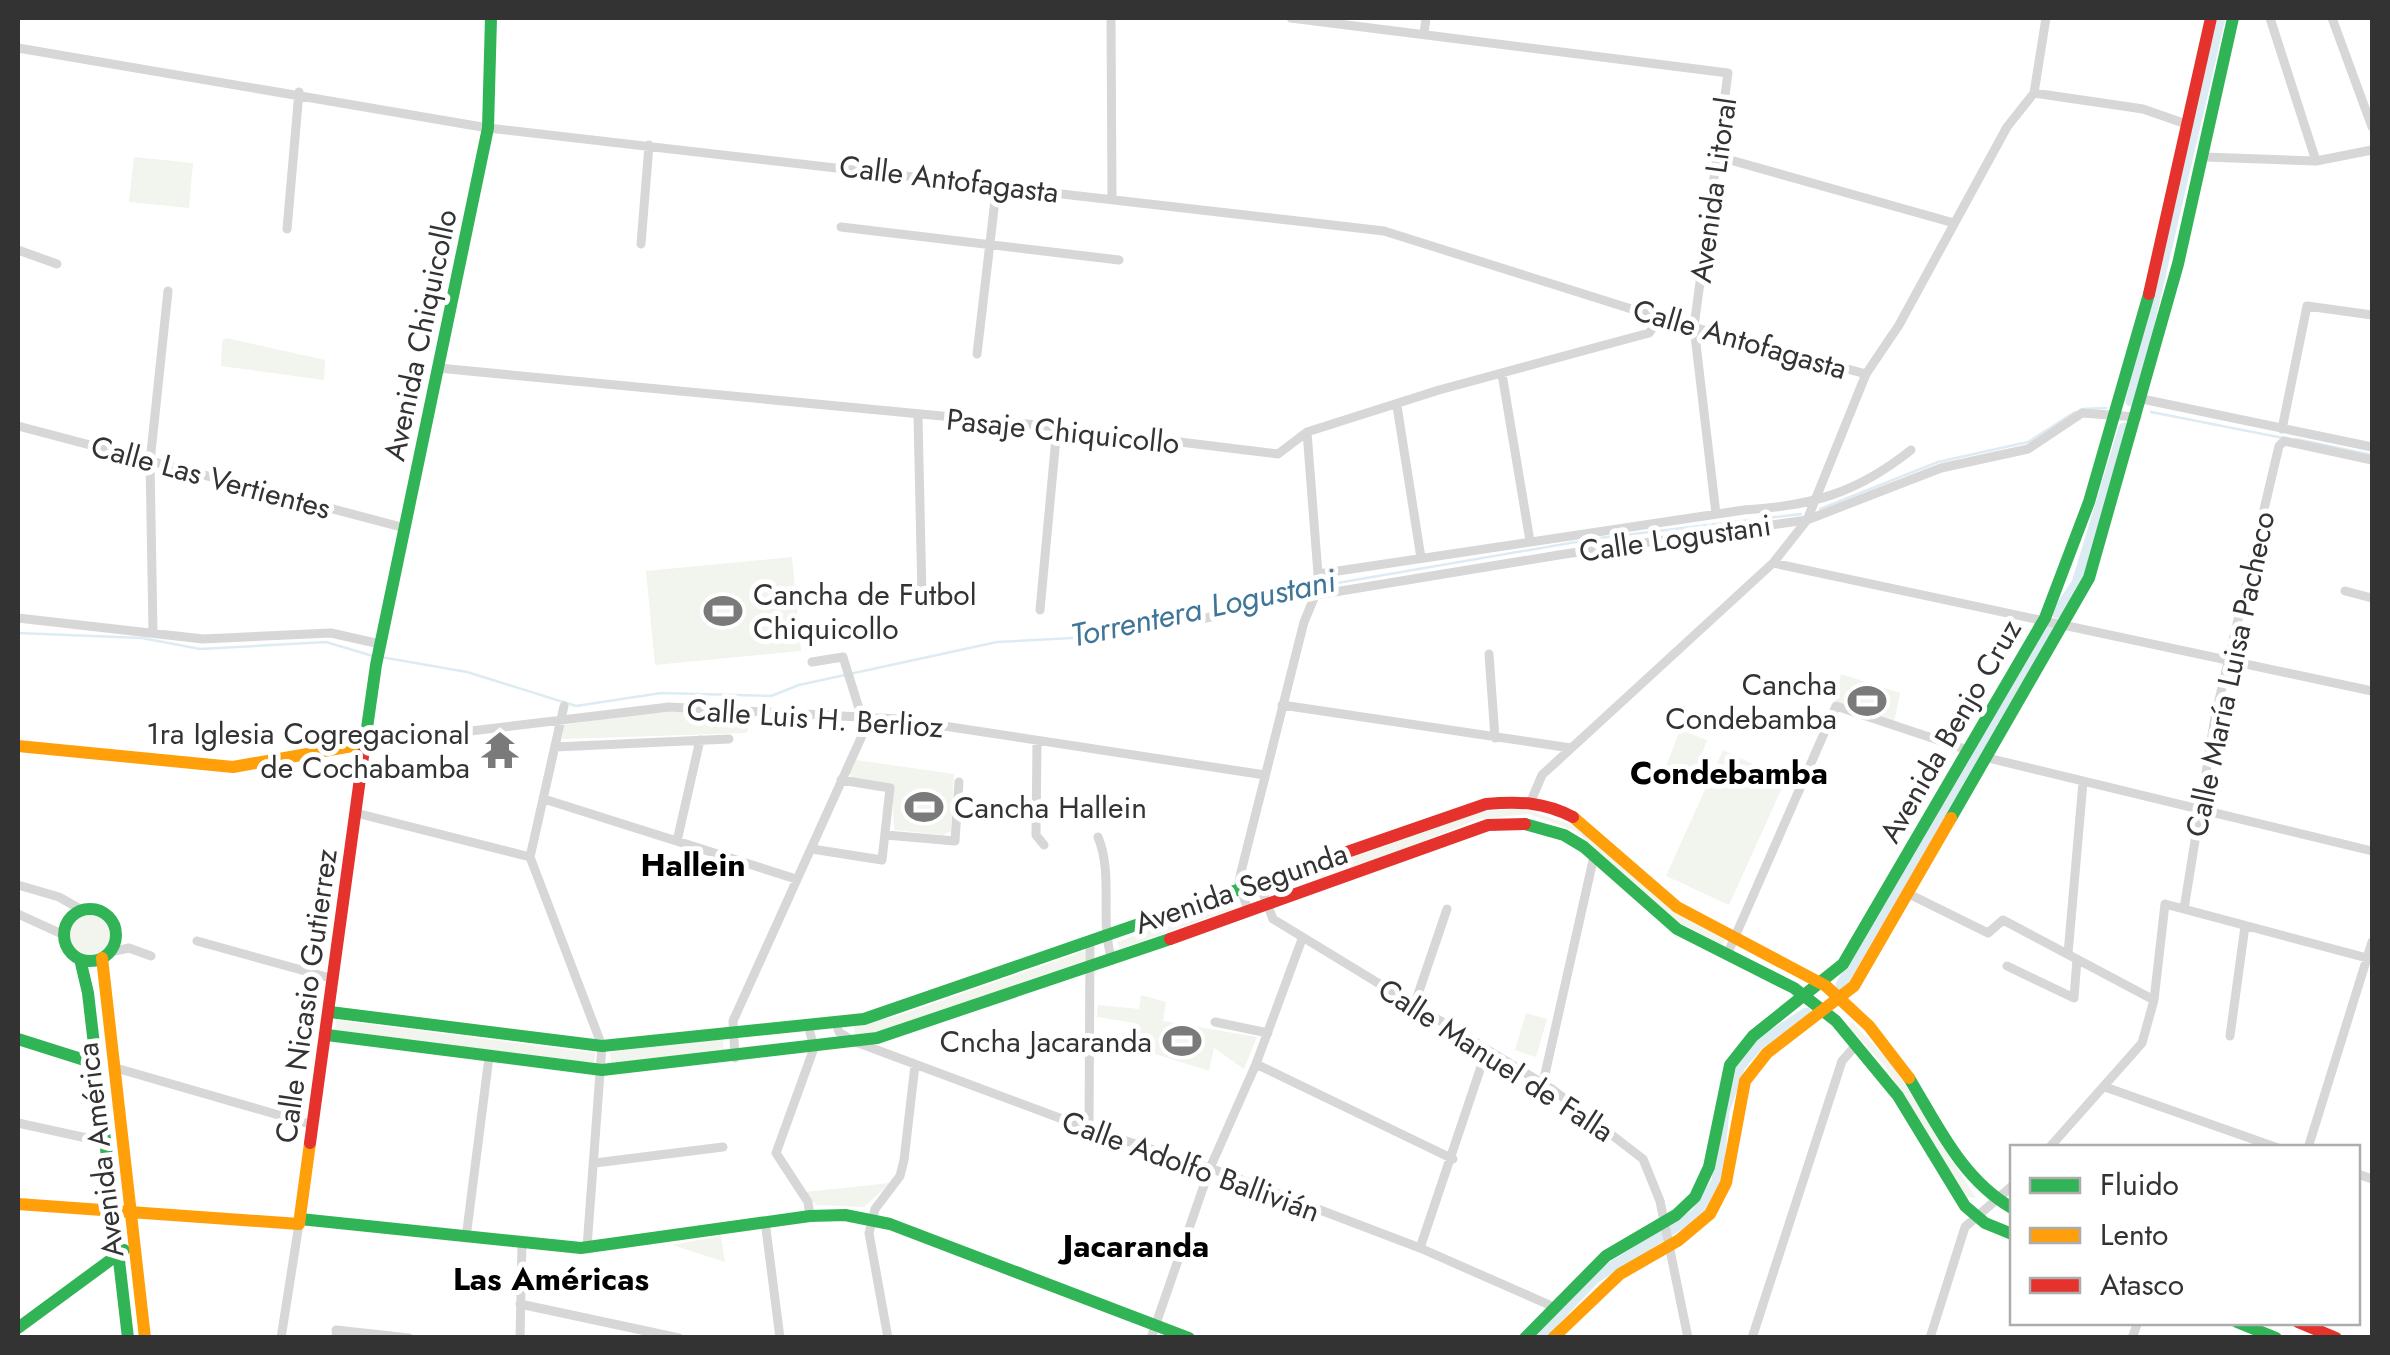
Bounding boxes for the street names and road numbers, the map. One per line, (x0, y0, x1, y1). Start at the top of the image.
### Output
street label: Avenida Litoral (1679, 94, 1747, 286)
street label: Calle Antofagasta (837, 144, 1061, 214)
street label: Avenida Chiquicollo (372, 205, 468, 465)
street label: Calle Antofagasta (1628, 288, 1852, 390)
street label: Pasaje Chiquicollo (944, 397, 1182, 465)
street label: Calle Las Vertientes (86, 424, 336, 530)
street label: Calle Logustani (1576, 503, 1774, 573)
street label: Calle María Luisa Pacheco (2174, 507, 2286, 841)
street label: Avenida Benjo Cruz (1868, 611, 2032, 851)
street label: Calle Luis H. Berlioz (685, 688, 945, 748)
street label: Avenida Segunda (1129, 831, 1353, 945)
street label: Calle Nicasio Gutierrez (264, 846, 348, 1146)
street label: Calle Manuel de Falla (1370, 968, 1622, 1152)
street label: Avenida América (65, 1040, 135, 1260)
street label: Calle Adolfo Ballivián (1056, 1099, 1326, 1233)

